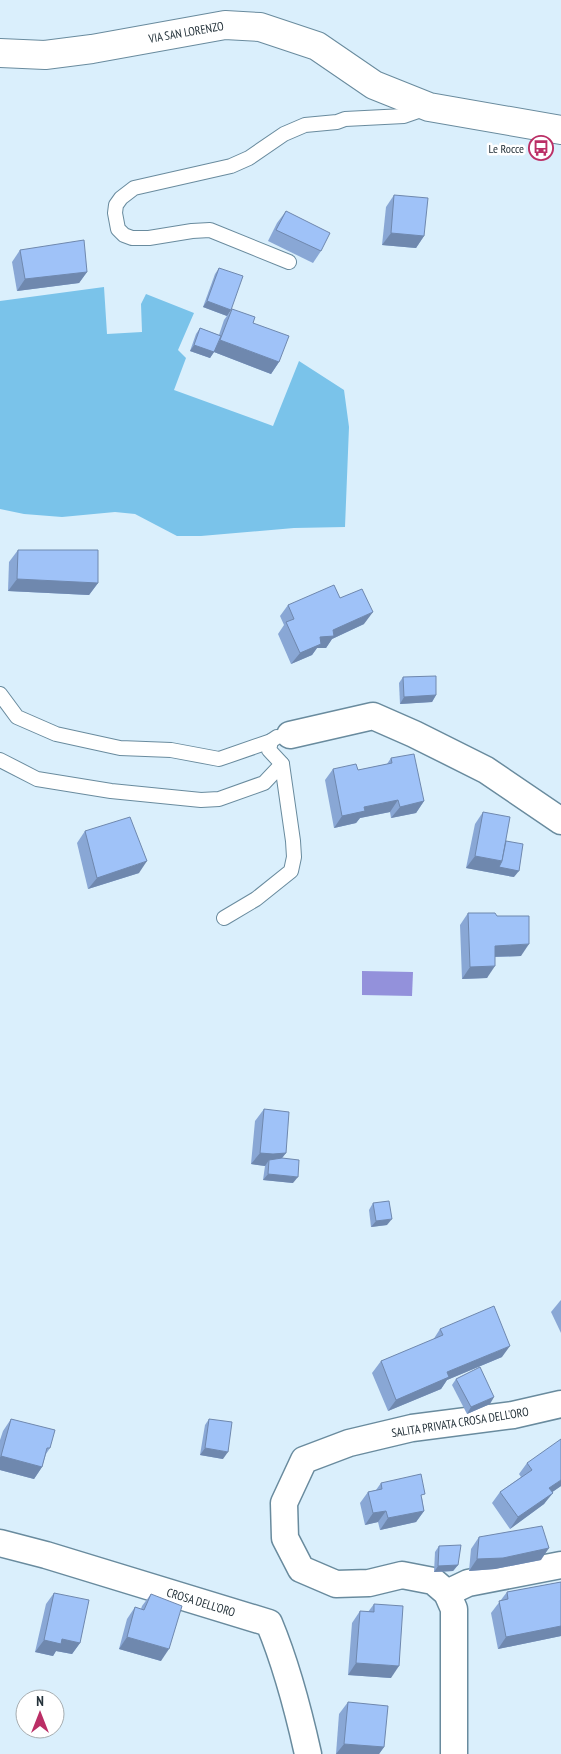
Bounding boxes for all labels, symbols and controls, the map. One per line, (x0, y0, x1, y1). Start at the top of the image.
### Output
street label: VIA SAN LORENZO (146, 18, 225, 46)
bus stop icon: Le Rocce (528, 135, 554, 161)
place label: Le Rocce (488, 141, 524, 156)
street label: SALITA PRIVATA CROSA DELL'ORO (390, 1404, 530, 1440)
street label: CROSA DELL'ORO (165, 1584, 238, 1620)
north arrow (15, 1689, 65, 1739)
text: N (36, 1692, 44, 1710)

